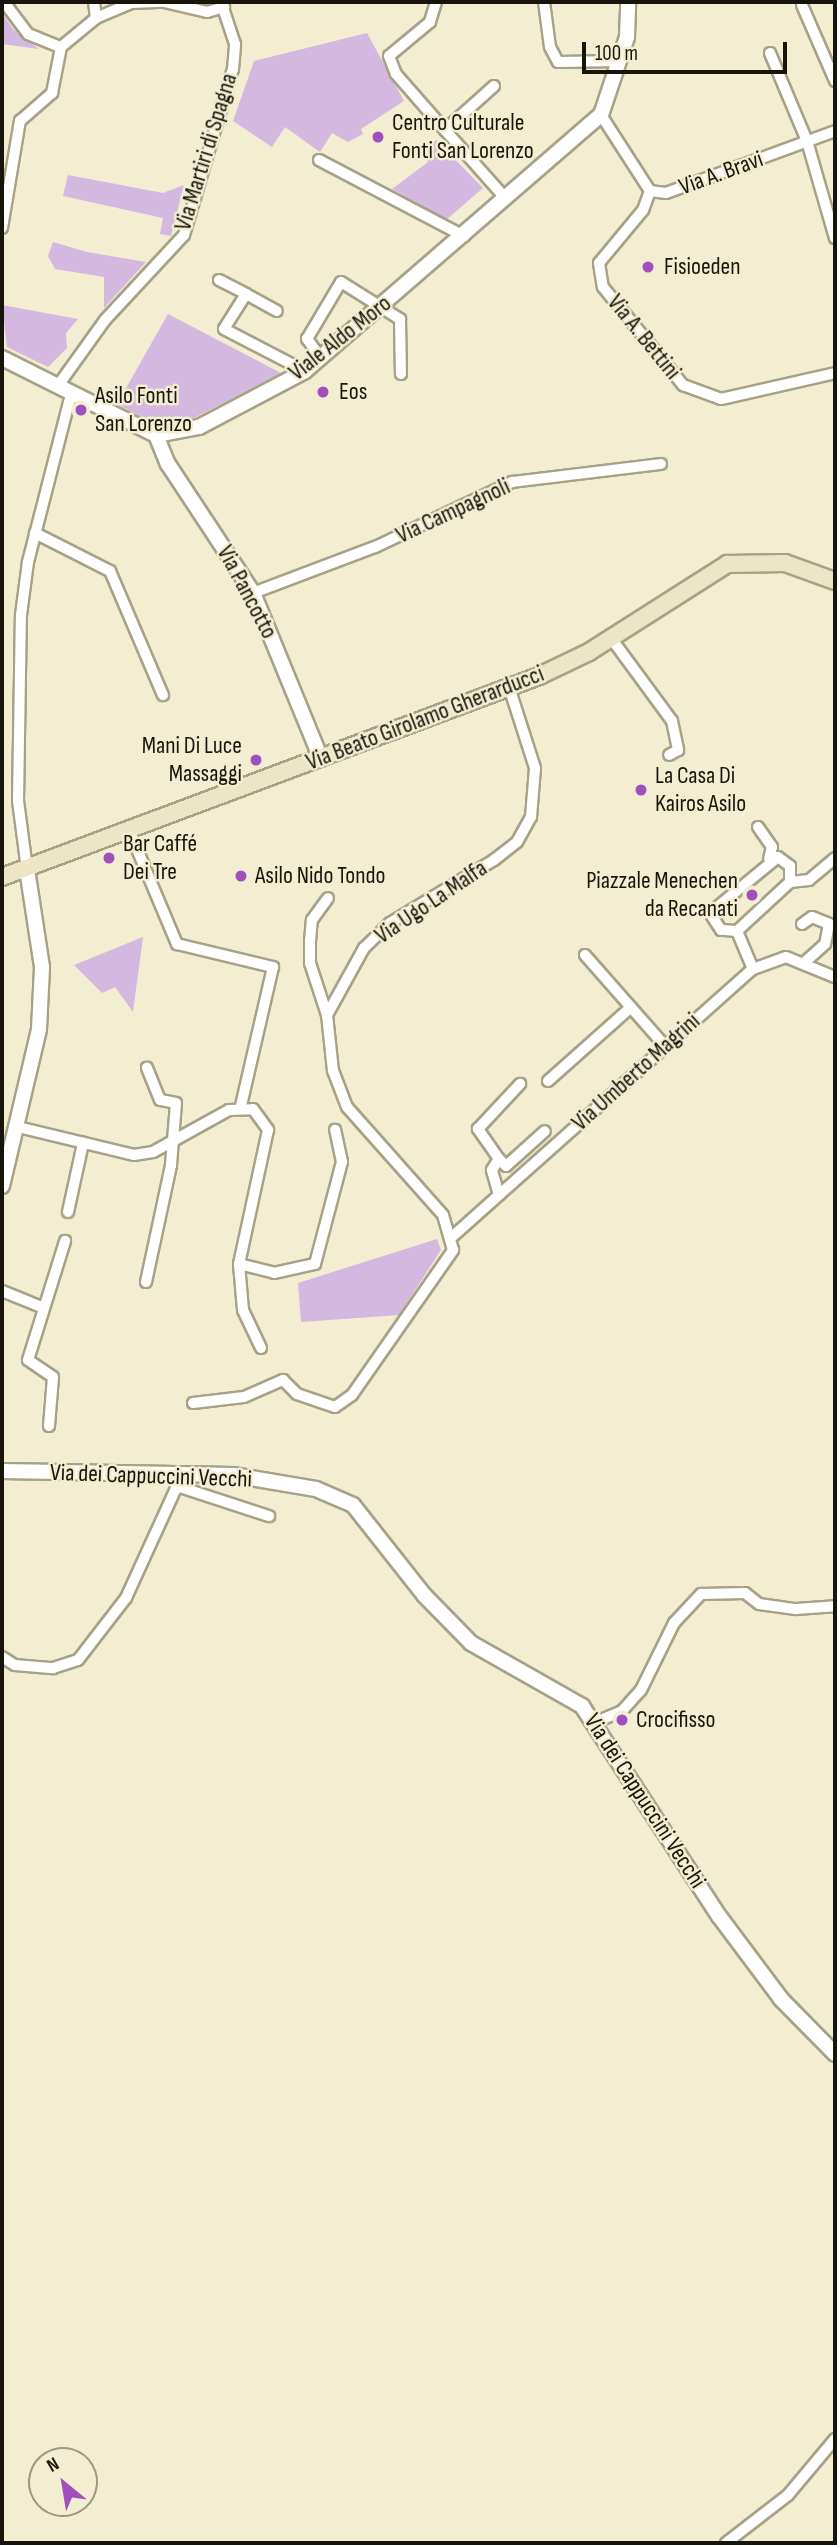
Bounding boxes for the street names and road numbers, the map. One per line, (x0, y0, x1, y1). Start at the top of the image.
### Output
street label: Via Martiri di Spagna (168, 70, 244, 234)
street label: Via A. Bravi (675, 145, 767, 201)
street label: Viale Aldo Moro (283, 289, 397, 387)
street label: Via A. Bettini (601, 289, 687, 385)
street label: Via Campagnoli (391, 472, 515, 550)
street label: Via Pancotto (210, 540, 284, 644)
street label: Via Beato Girolamo Gherarducci (302, 659, 548, 777)
street label: Via Ugo La Malfa (369, 854, 493, 950)
street label: Via Umberto Magrini (566, 1007, 706, 1137)
street label: Via dei Cappuccini Vecchi (49, 1458, 253, 1494)
street label: Via dei Cappuccini Vecchi (578, 1708, 712, 1894)

